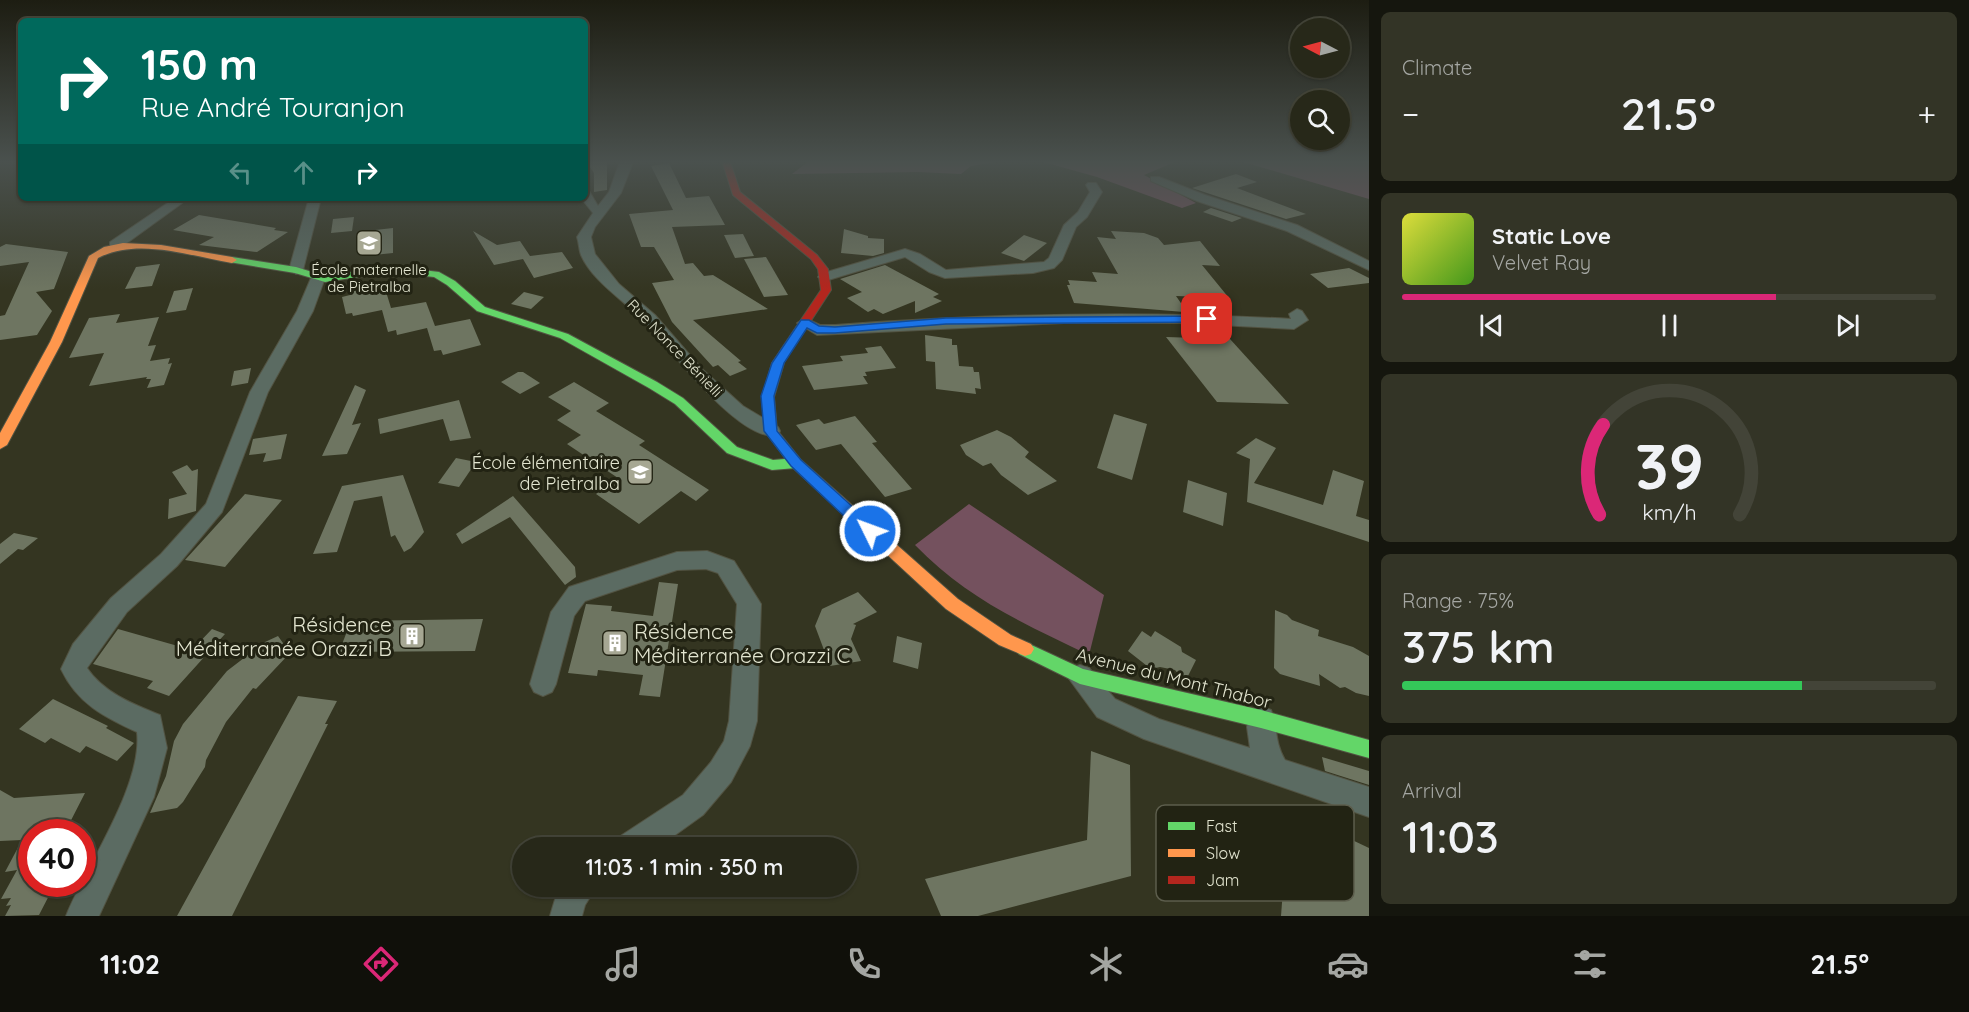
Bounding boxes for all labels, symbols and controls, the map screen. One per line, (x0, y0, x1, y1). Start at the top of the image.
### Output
north arrow (1290, 18, 1350, 78)
map controls (1290, 18, 1350, 150)
text: 150 m (141, 38, 258, 91)
icon: right (42, 42, 120, 120)
text: Climate (1402, 55, 1472, 80)
text: 21.5° (1621, 85, 1716, 141)
text: Rue André Touranjon (141, 90, 405, 124)
button: search (1290, 90, 1350, 150)
text: − (1402, 93, 1419, 134)
text: + (1917, 93, 1936, 134)
icon: left (224, 156, 257, 189)
icon: ahead (287, 156, 320, 189)
icon: right (350, 156, 383, 189)
text: Static Love (1492, 222, 1611, 250)
school or university icon: École maternelle de Pietralba (354, 228, 384, 258)
text: Velvet Ray (1492, 250, 1591, 275)
place label: École maternelle de Pietralba (311, 260, 427, 296)
pin (1181, 293, 1232, 344)
street label: Rue Nonce Bénielli (623, 295, 727, 401)
icon: arrive (1190, 302, 1223, 335)
icon: previous (1475, 309, 1508, 342)
icon: pause (1653, 309, 1686, 342)
icon: next (1831, 309, 1864, 342)
text: 39 (1635, 427, 1703, 505)
place label: École élémentaire de Pietralba (472, 451, 620, 495)
school or university icon: École élémentaire de Pietralba (625, 457, 655, 487)
position arrow (838, 499, 902, 563)
text: km/h (1642, 499, 1696, 525)
text: Range · 75% (1402, 588, 1514, 613)
place label: Résidence Méditerranée Orazzi B (176, 611, 392, 661)
place label: Résidence Méditerranée Orazzi C (634, 618, 851, 668)
text: 375 km (1402, 618, 1555, 674)
building icon: Résidence Méditerranée Orazzi B (397, 621, 427, 651)
building icon: Résidence Méditerranée Orazzi C (600, 628, 630, 658)
street label: Avenue du Mont Thabor (1074, 643, 1274, 713)
text: Arrival (1402, 778, 1462, 803)
legend (1156, 805, 1354, 901)
text: 11:03 (1402, 808, 1499, 864)
text: Fast (1206, 816, 1237, 836)
speed limit sign: 40 (18, 819, 96, 897)
text: Slow (1206, 843, 1240, 863)
text: 11:03 · 1 min · 350 m (586, 853, 783, 881)
text: Jam (1206, 870, 1239, 890)
icon: directions (360, 943, 402, 985)
icon: music (602, 943, 644, 985)
icon: phone (843, 943, 885, 985)
icon: climate (1085, 943, 1127, 985)
icon: car (1327, 943, 1369, 985)
icon: filters (1569, 943, 1611, 985)
text: 11:02 (100, 947, 160, 981)
text: 21.5° (1810, 947, 1869, 981)

